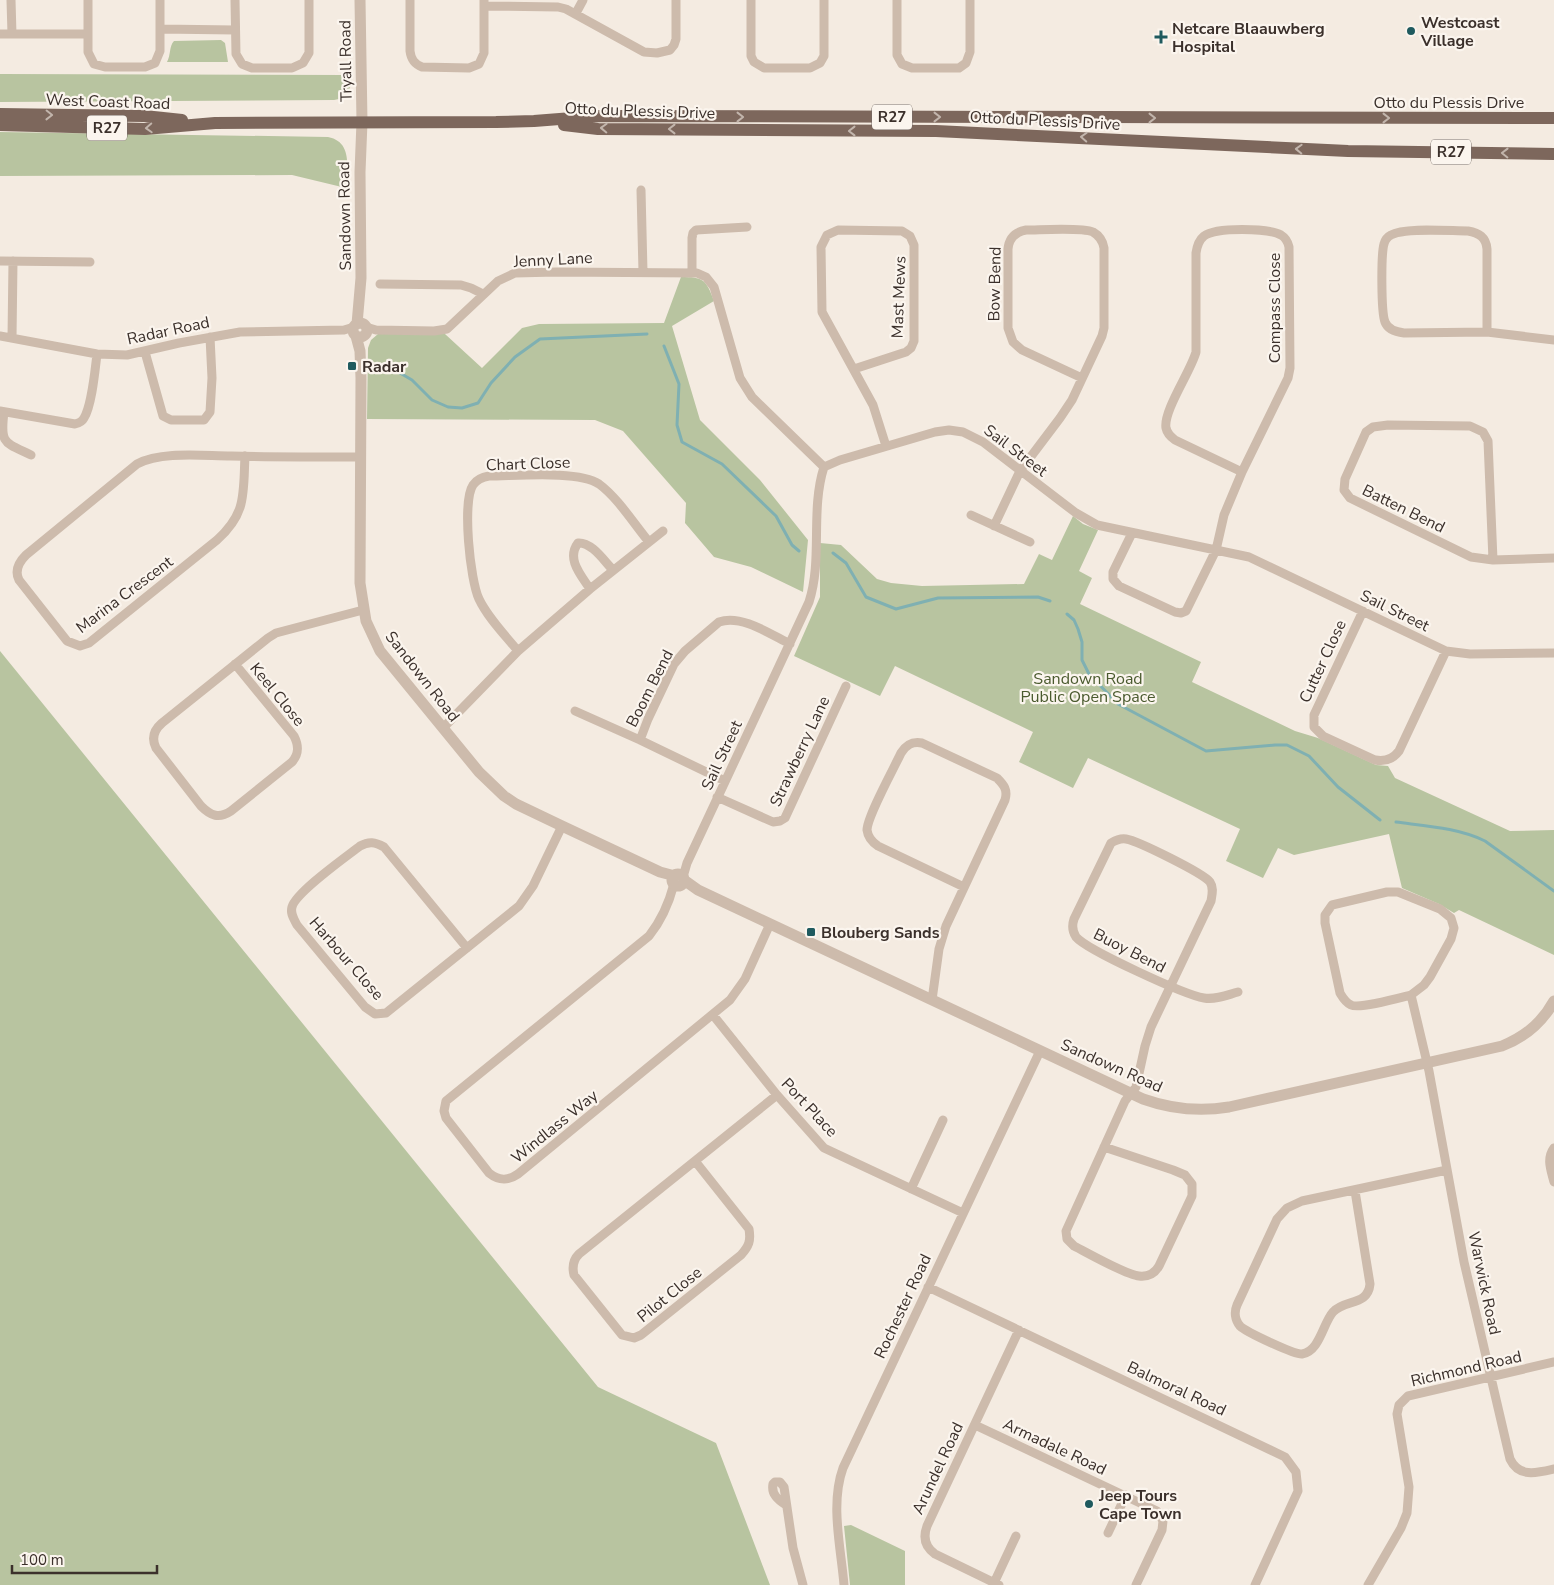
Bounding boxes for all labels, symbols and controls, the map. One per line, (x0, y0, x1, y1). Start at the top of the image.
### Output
place label: Westcoast Village (1420, 12, 1500, 52)
place label: Netcare Blaauwberg Hospital (1172, 18, 1325, 58)
street label: Tryall Road (334, 20, 358, 102)
marker: Westcoast Village (1405, 25, 1417, 37)
marker: Netcare Blaauwberg Hospital (1154, 30, 1168, 44)
street label: West Coast Road (45, 89, 171, 115)
street label: Otto du Plessis Drive (1374, 92, 1524, 114)
street label: Otto du Plessis Drive (564, 97, 716, 125)
road number: R27 (872, 104, 912, 130)
street label: Otto du Plessis Drive (969, 106, 1121, 136)
one-way arrow (45, 110, 53, 120)
one-way arrow (736, 112, 744, 122)
one-way arrow (934, 112, 942, 122)
one-way arrow (1149, 113, 1157, 123)
one-way arrow (1382, 113, 1390, 123)
road number: R27 (87, 116, 127, 140)
one-way arrow (144, 123, 152, 134)
one-way arrow (600, 123, 608, 134)
one-way arrow (668, 124, 676, 134)
one-way arrow (848, 126, 856, 136)
one-way arrow (1080, 132, 1088, 143)
road number: R27 (1431, 140, 1471, 164)
one-way arrow (1295, 143, 1303, 154)
one-way arrow (1501, 148, 1509, 158)
street label: Sandown Road (333, 161, 357, 271)
street label: Bow Bend (983, 246, 1007, 322)
street label: Jenny Lane (512, 247, 593, 273)
street label: Compass Close (1264, 253, 1286, 363)
street label: Mast Mews (887, 255, 911, 339)
street label: Radar Road (125, 311, 212, 350)
place label: Radar (362, 356, 407, 378)
marker: Radar (346, 360, 358, 372)
street label: Sail Street (979, 420, 1052, 482)
street label: Chart Close (485, 452, 571, 476)
street label: Batten Bend (1358, 479, 1449, 538)
street label: Marina Crescent (72, 551, 178, 639)
street label: Sail Street (1356, 585, 1433, 637)
street label: Cutter Close (1294, 616, 1352, 707)
street label: Sandown Road (380, 627, 465, 726)
street label: Boom Bend (621, 646, 679, 731)
street label: Keel Close (245, 658, 310, 731)
park label: Sandown Road Public Open Space (1020, 668, 1156, 708)
street label: Strawberry Lane (765, 692, 835, 810)
street label: Sail Street (696, 717, 748, 794)
street label: Harbour Close (304, 912, 389, 1005)
place label: Blouberg Sands (821, 922, 940, 944)
street label: Buoy Bend (1090, 923, 1170, 979)
marker: Blouberg Sands (805, 926, 817, 938)
street label: Sandown Road (1057, 1034, 1166, 1098)
street label: Port Place (776, 1073, 842, 1142)
street label: Windlass Way (507, 1084, 603, 1169)
street label: Warwick Road (1462, 1229, 1506, 1337)
street label: Rochester Road (869, 1251, 937, 1362)
street label: Pilot Close (633, 1262, 707, 1328)
street label: Richmond Road (1409, 1346, 1524, 1392)
street label: Balmoral Road (1124, 1356, 1230, 1421)
street label: Armadale Road (999, 1413, 1110, 1481)
street label: Arundel Road (907, 1419, 969, 1518)
place label: Jeep Tours Cape Town (1098, 1485, 1182, 1525)
marker: Jeep Tours Cape Town (1083, 1498, 1095, 1510)
scale bar (12, 1542, 158, 1574)
text: 100 m (20, 1550, 64, 1570)

